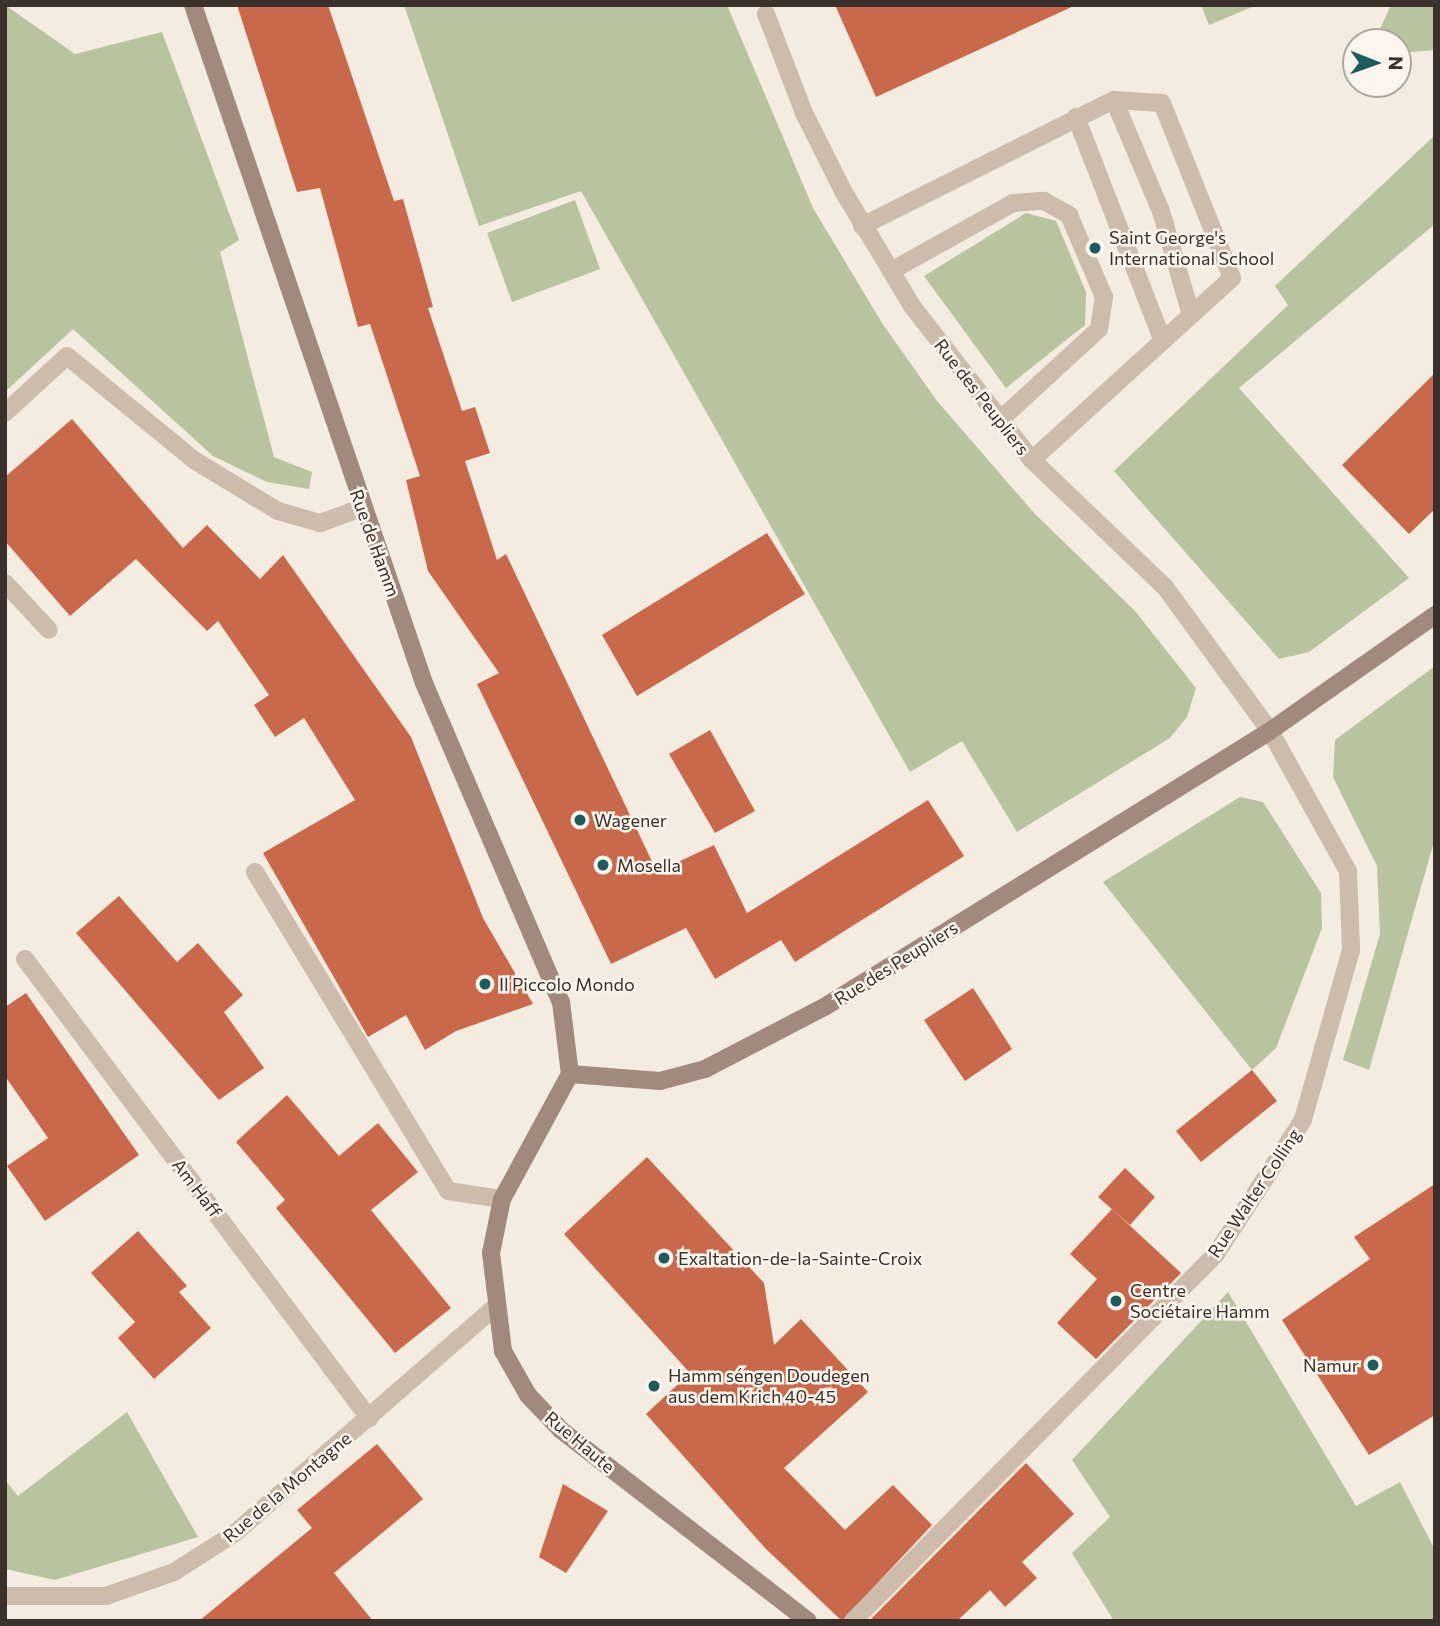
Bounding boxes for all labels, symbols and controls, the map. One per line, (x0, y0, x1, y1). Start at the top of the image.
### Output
north arrow (1342, 28, 1412, 98)
text: N (1385, 56, 1408, 71)
place label: Saint George's International School (1109, 227, 1274, 270)
marker: Saint George's International School (1087, 240, 1103, 256)
street label: Rue des Peupliers (930, 335, 1034, 459)
street label: Rue de Hamm (346, 486, 404, 600)
place label: Wagener (594, 809, 667, 831)
marker: Wagener (572, 812, 588, 828)
place label: Mosella (617, 854, 681, 876)
marker: Mosella (595, 857, 611, 873)
street label: Rue des Peupliers (830, 916, 962, 1010)
place label: Il Piccolo Mondo (499, 973, 635, 995)
marker: Il Piccolo Mondo (477, 976, 493, 992)
street label: Rue Walter Colling (1203, 1125, 1305, 1261)
street label: Am Haff (168, 1154, 226, 1222)
place label: Exaltation-de-la-Sainte-Croix (678, 1247, 922, 1269)
marker: Exaltation-de-la-Sainte-Croix (656, 1250, 672, 1266)
place label: Centre Sociétaire Hamm (1130, 1280, 1270, 1322)
marker: Centre Sociétaire Hamm (1108, 1293, 1124, 1309)
place label: Namur (1303, 1354, 1359, 1376)
marker: Namur (1365, 1357, 1381, 1373)
place label: Hamm séngen Doudegen aus dem Krich 40-45 (668, 1365, 870, 1408)
marker: Hamm séngen Doudegen aus dem Krich 40-45 (646, 1378, 662, 1394)
street label: Rue Haute (541, 1407, 619, 1477)
street label: Rue de la Montagne (219, 1427, 355, 1547)

